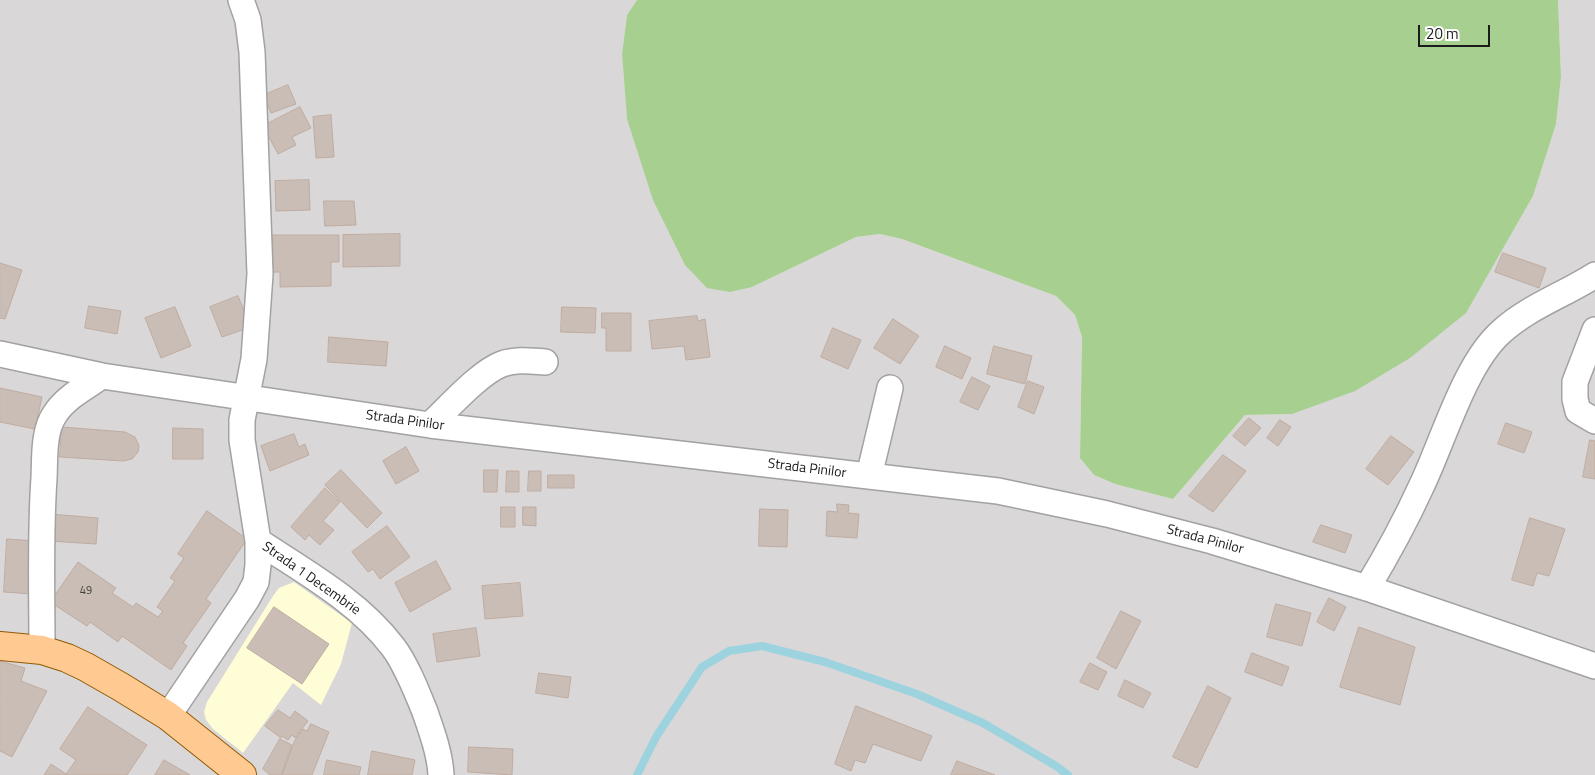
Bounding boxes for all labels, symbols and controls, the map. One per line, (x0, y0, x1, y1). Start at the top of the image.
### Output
scale bar (1420, 15, 1492, 47)
text: 20 m (1426, 22, 1459, 45)
street label: Strada Pinilor (365, 407, 445, 435)
street label: Strada Pinilor (767, 456, 847, 482)
street label: Strada Pinilor (1165, 522, 1245, 558)
street label: Strada 1 Decembrie (259, 539, 363, 619)
house number: 49 (80, 584, 92, 598)

